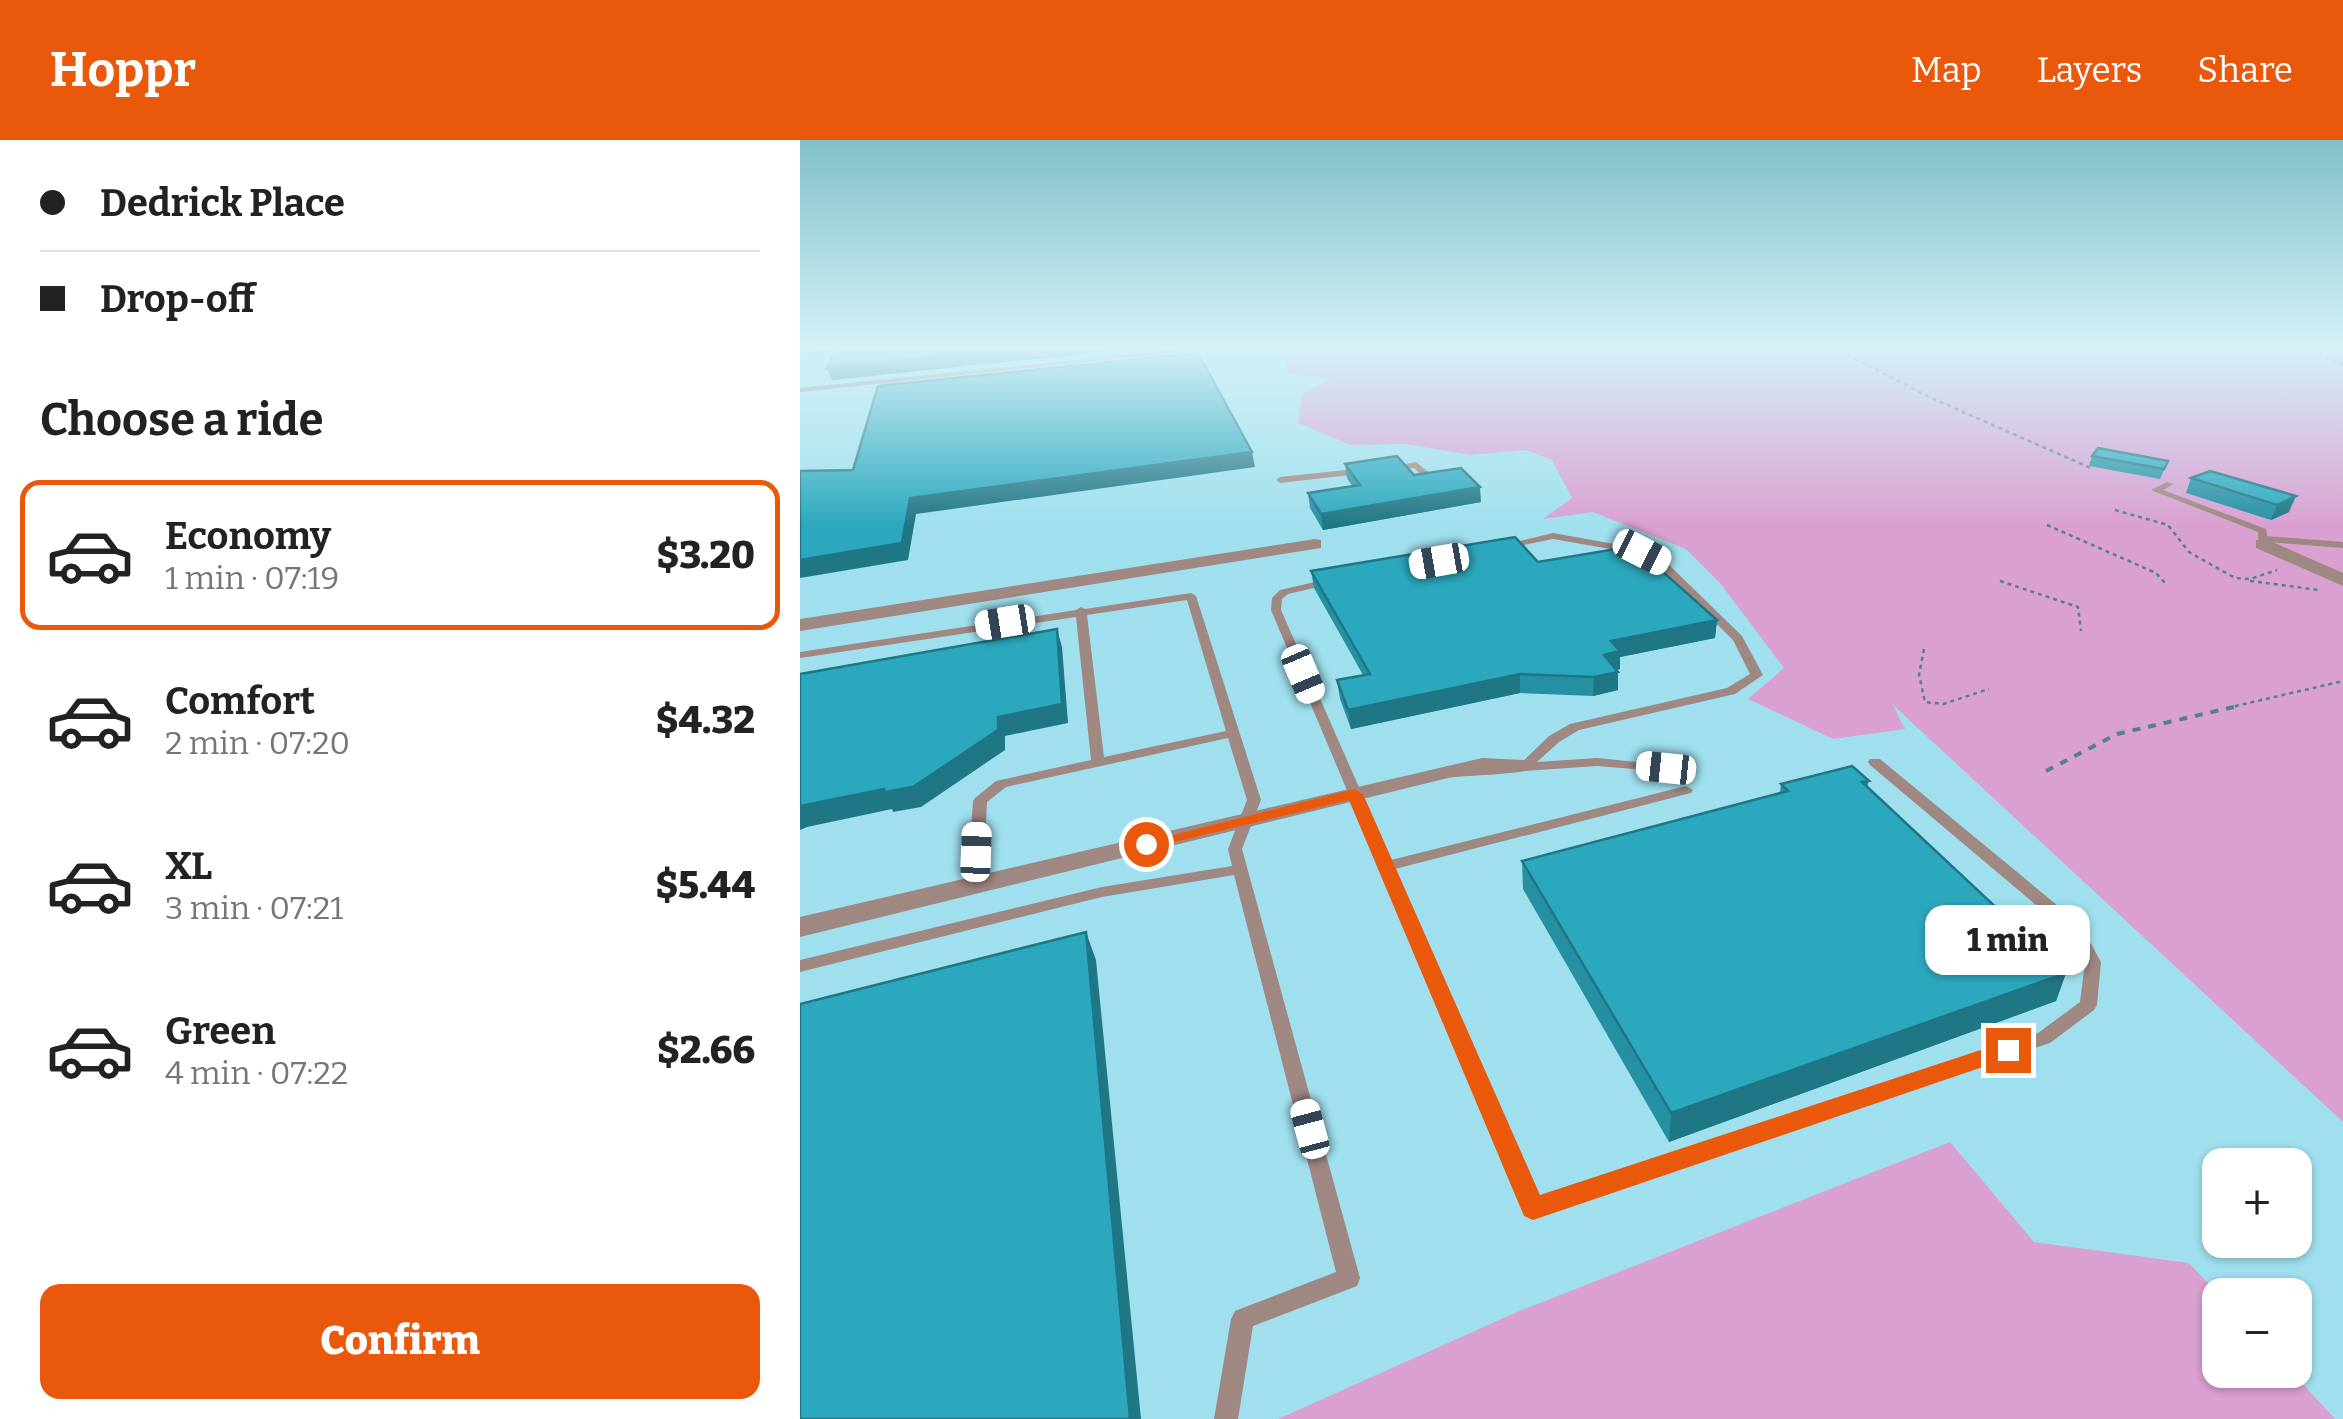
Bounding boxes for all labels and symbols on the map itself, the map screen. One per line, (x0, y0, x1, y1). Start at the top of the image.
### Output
car (1608, 525, 1676, 579)
car (1407, 541, 1471, 581)
car (973, 602, 1037, 642)
car (1277, 641, 1329, 707)
car (1635, 750, 1697, 786)
car (960, 821, 992, 883)
route start (1124, 822, 1169, 867)
callout: 1 min (1926, 905, 2090, 975)
route end (1986, 1028, 2031, 1073)
car (1288, 1096, 1332, 1162)

